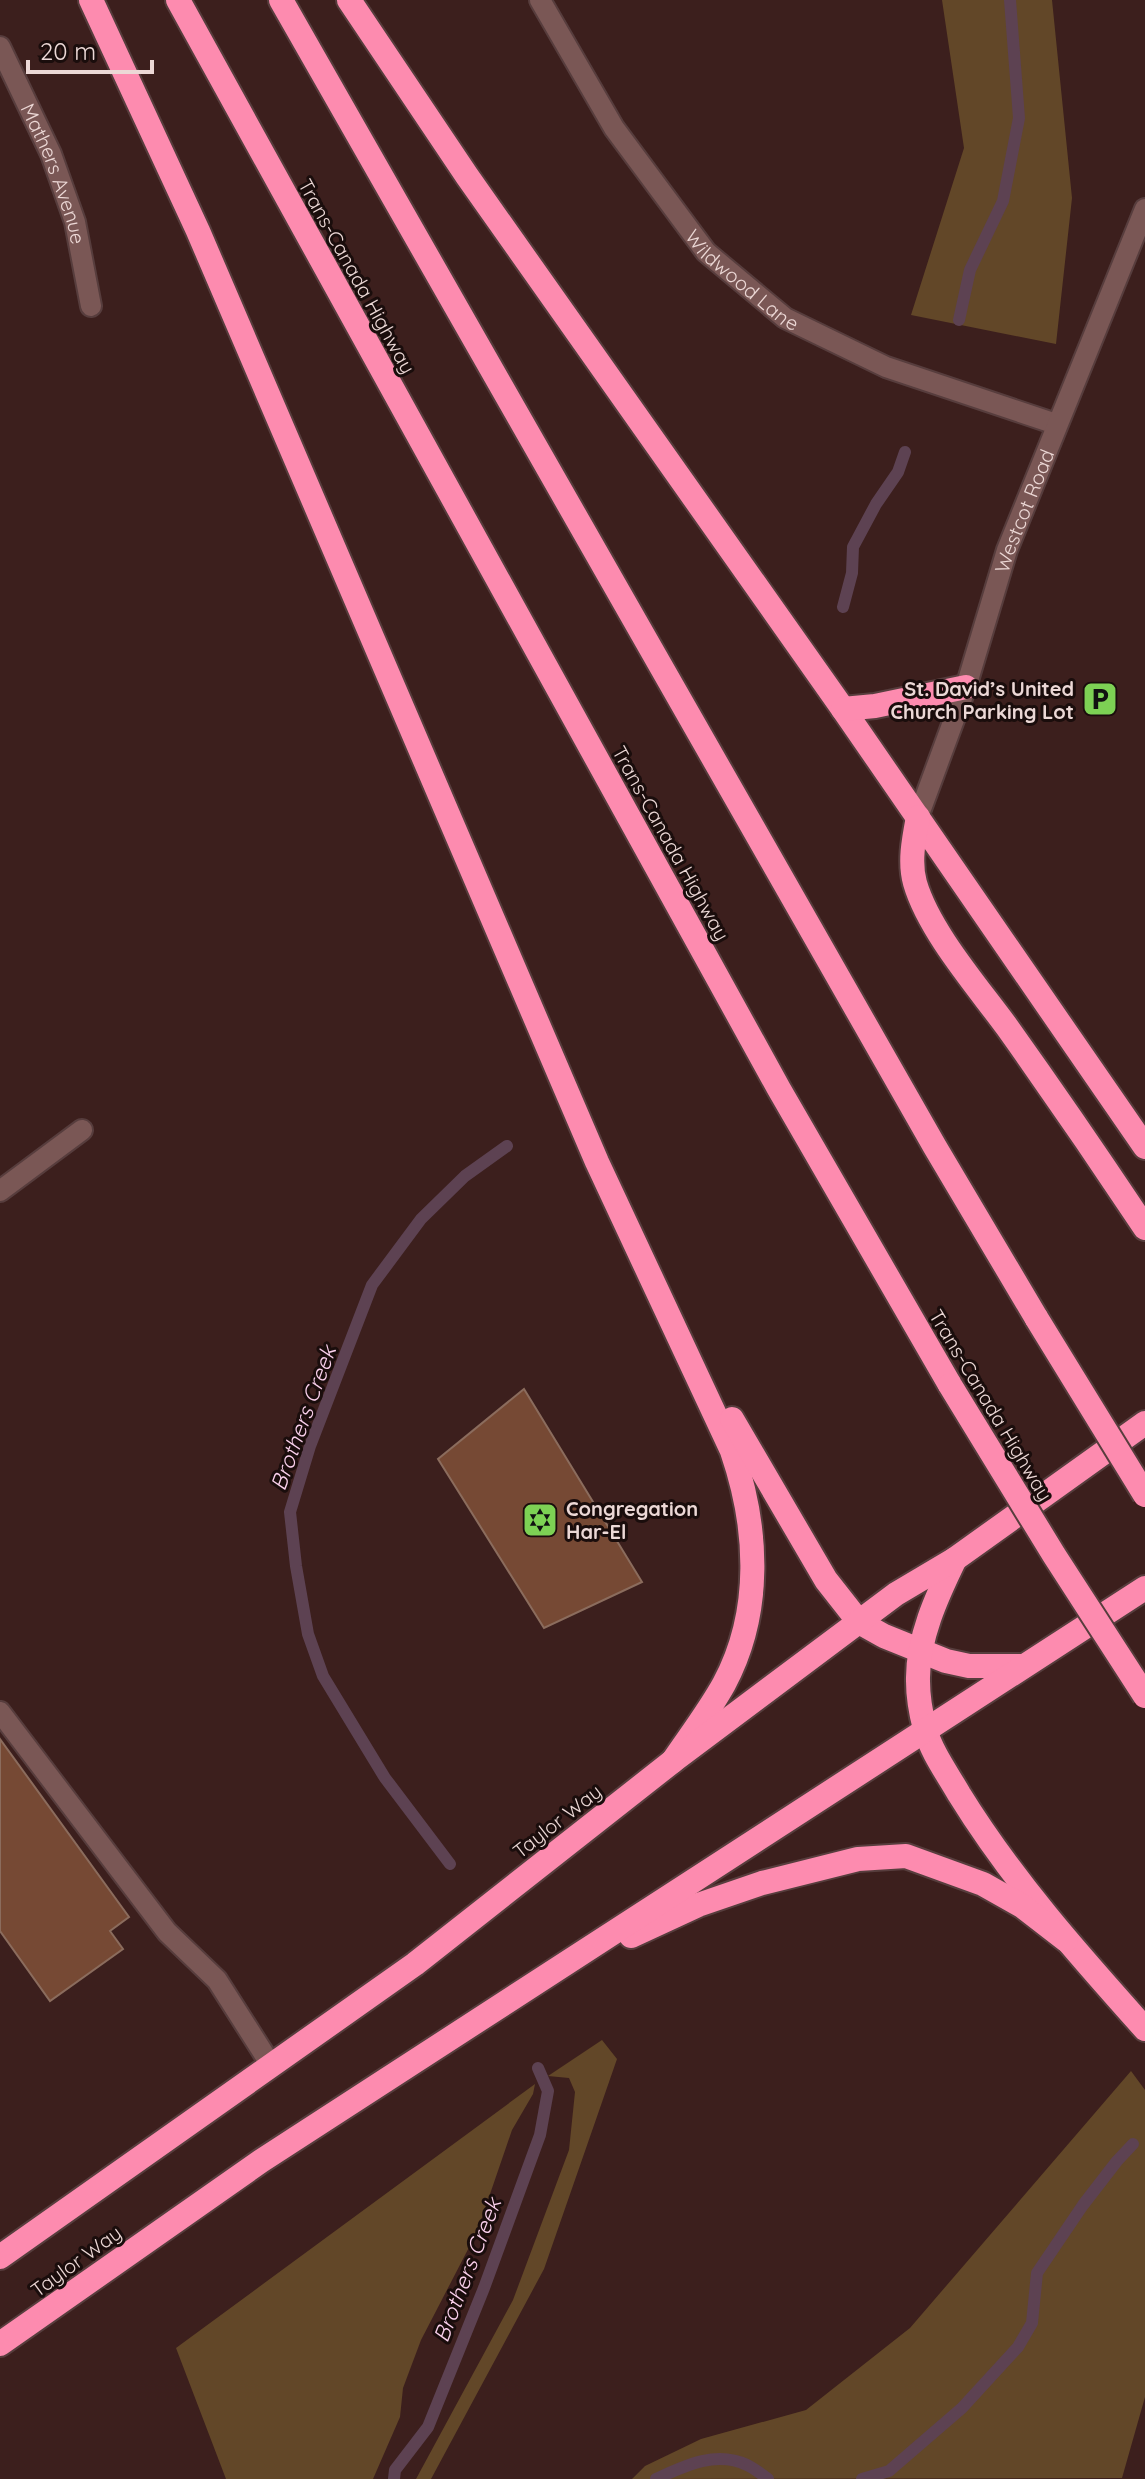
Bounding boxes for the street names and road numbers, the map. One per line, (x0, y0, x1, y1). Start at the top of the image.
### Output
street label: Mathers Avenue (16, 99, 91, 246)
street label: Trans-Canada Highway (293, 174, 421, 378)
street label: Wildwood Lane (681, 224, 803, 335)
street label: Westcot Road (988, 445, 1059, 576)
street label: Trans-Canada Highway (607, 741, 735, 945)
street label: Trans-Canada Highway (924, 1305, 1058, 1505)
street label: Taylor Way (508, 1779, 606, 1863)
street label: Taylor Way (26, 2220, 126, 2302)

